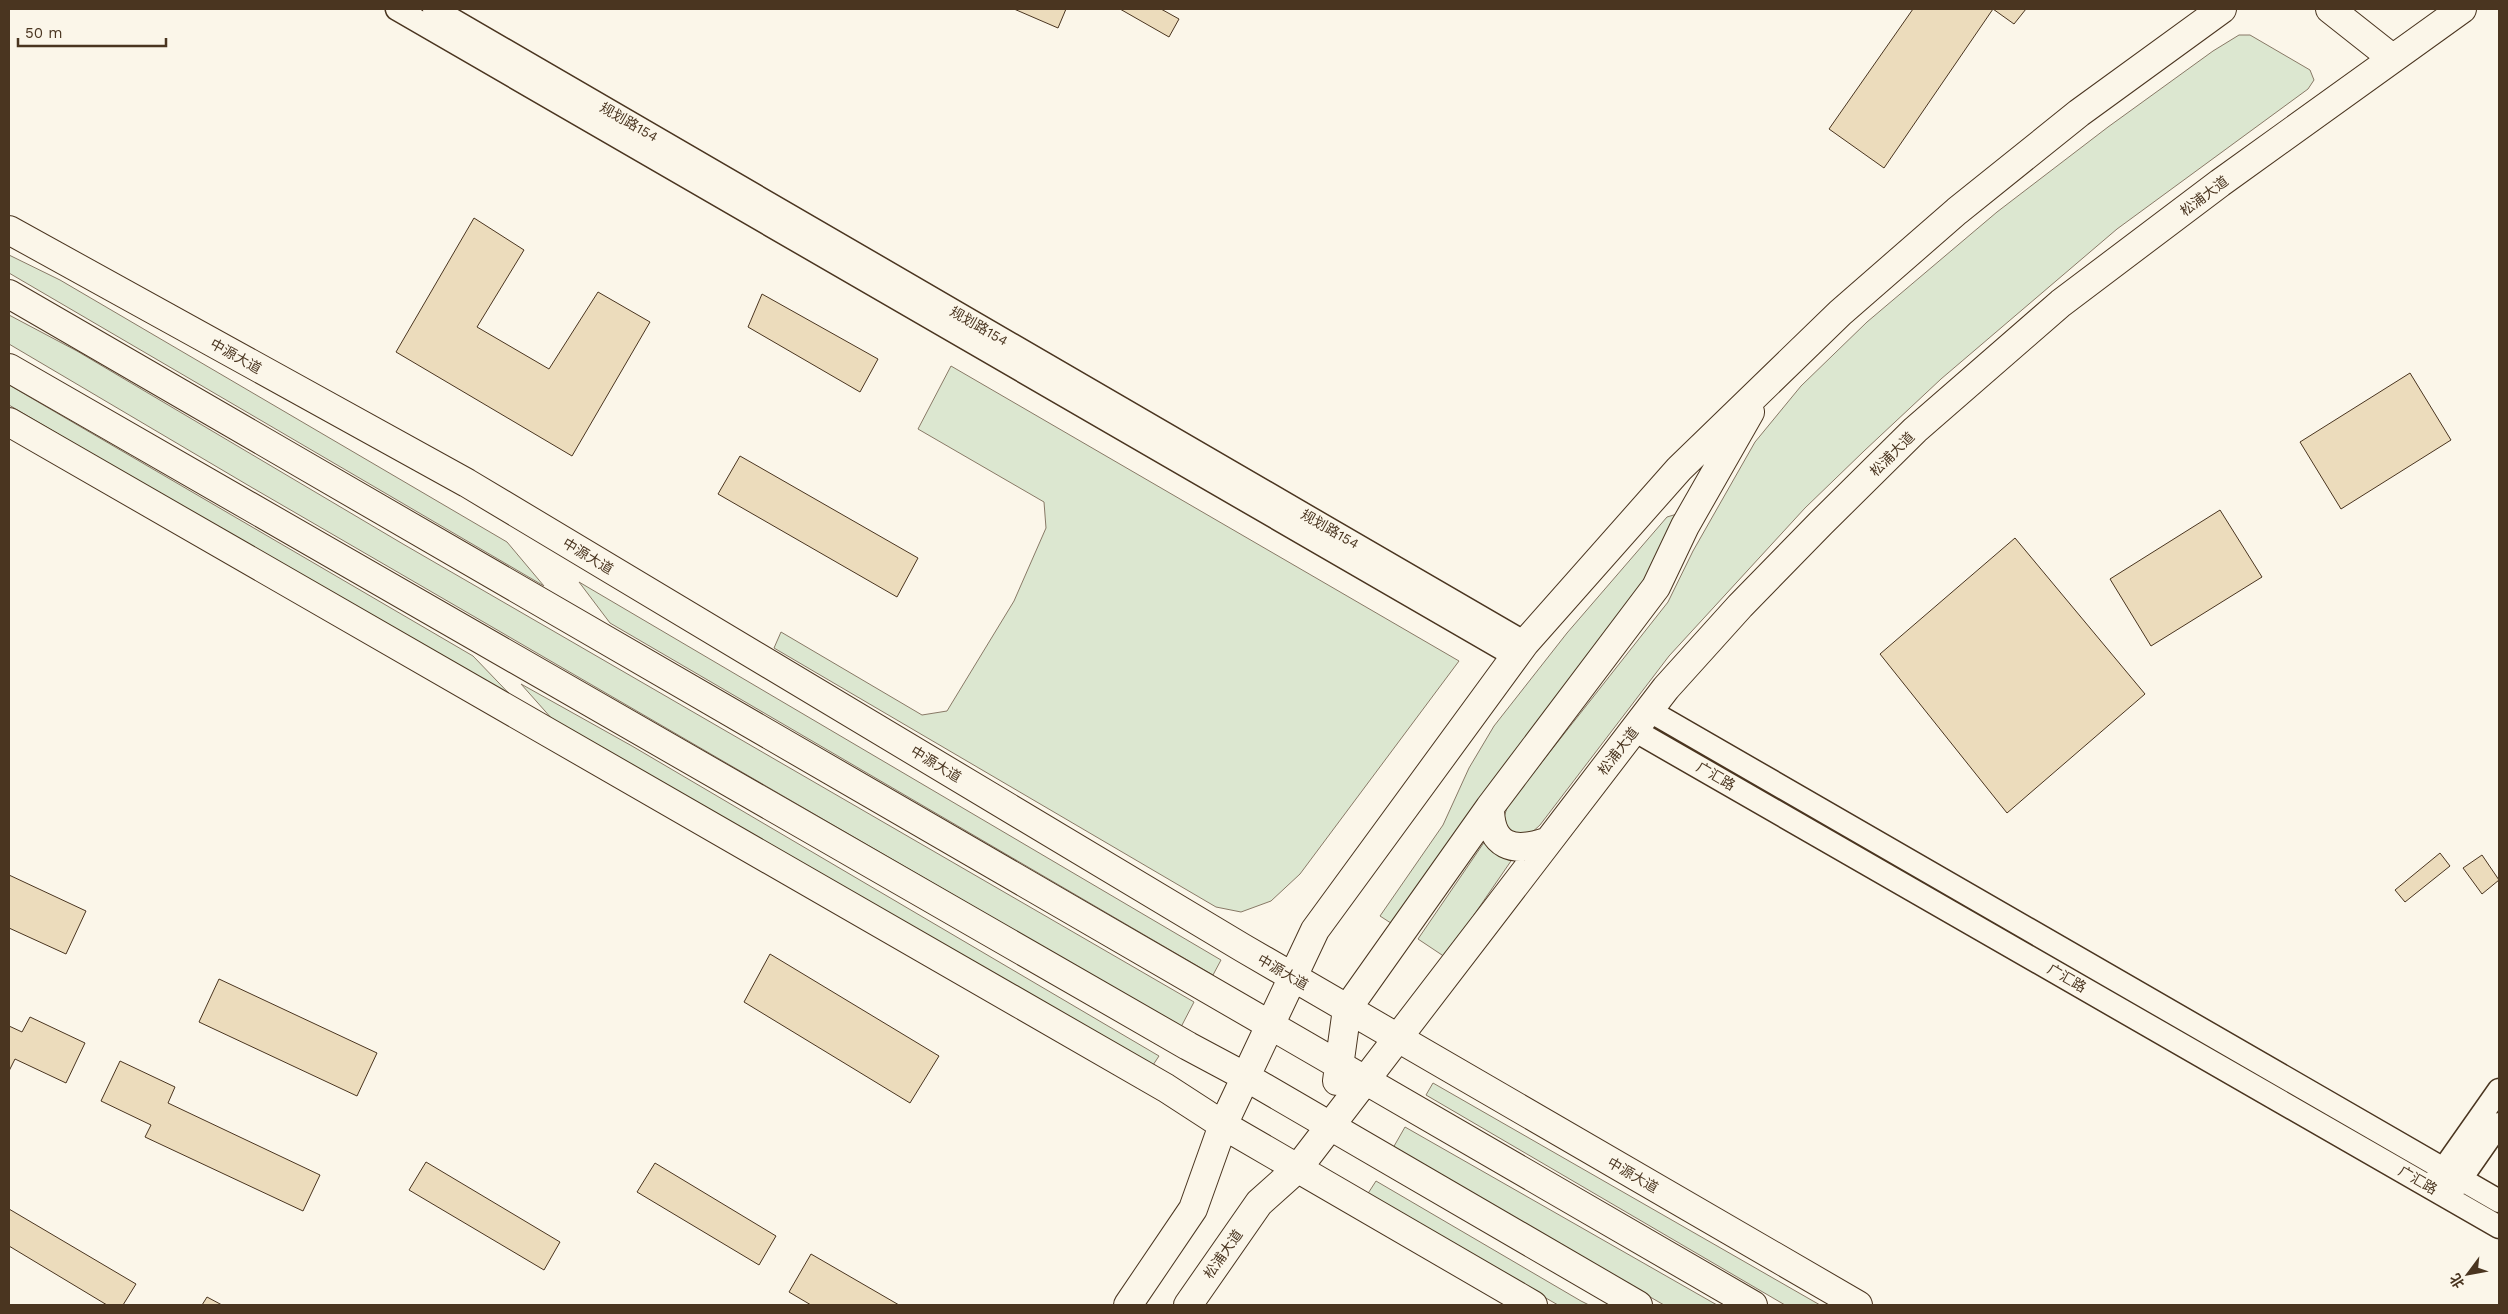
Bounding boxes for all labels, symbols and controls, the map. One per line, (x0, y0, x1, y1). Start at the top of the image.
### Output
scale bar (18, 15, 165, 47)
text: 50 m (25, 24, 62, 42)
street label: 规划路154 (597, 99, 661, 145)
street label: 松浦大道 (2177, 173, 2231, 219)
street label: 规划路154 (947, 303, 1011, 349)
street label: 中源大道 (208, 335, 264, 377)
street label: 松浦大道 (1867, 429, 1917, 479)
street label: 规划路154 (1298, 506, 1362, 552)
street label: 中源大道 (560, 535, 616, 577)
street label: 松浦大道 (1594, 724, 1642, 778)
street label: 中源大道 (908, 743, 964, 785)
street label: 广汇路 (1694, 759, 1738, 793)
street label: 中源大道 (1255, 951, 1311, 993)
street label: 广汇路 (2045, 961, 2089, 995)
street label: 中源大道 (1605, 1154, 1661, 1196)
street label: 广汇路 (2396, 1163, 2440, 1197)
street label: 松浦大道 (1200, 1226, 1246, 1282)
north arrow (2443, 1249, 2493, 1299)
text: 北 (2446, 1271, 2467, 1291)

